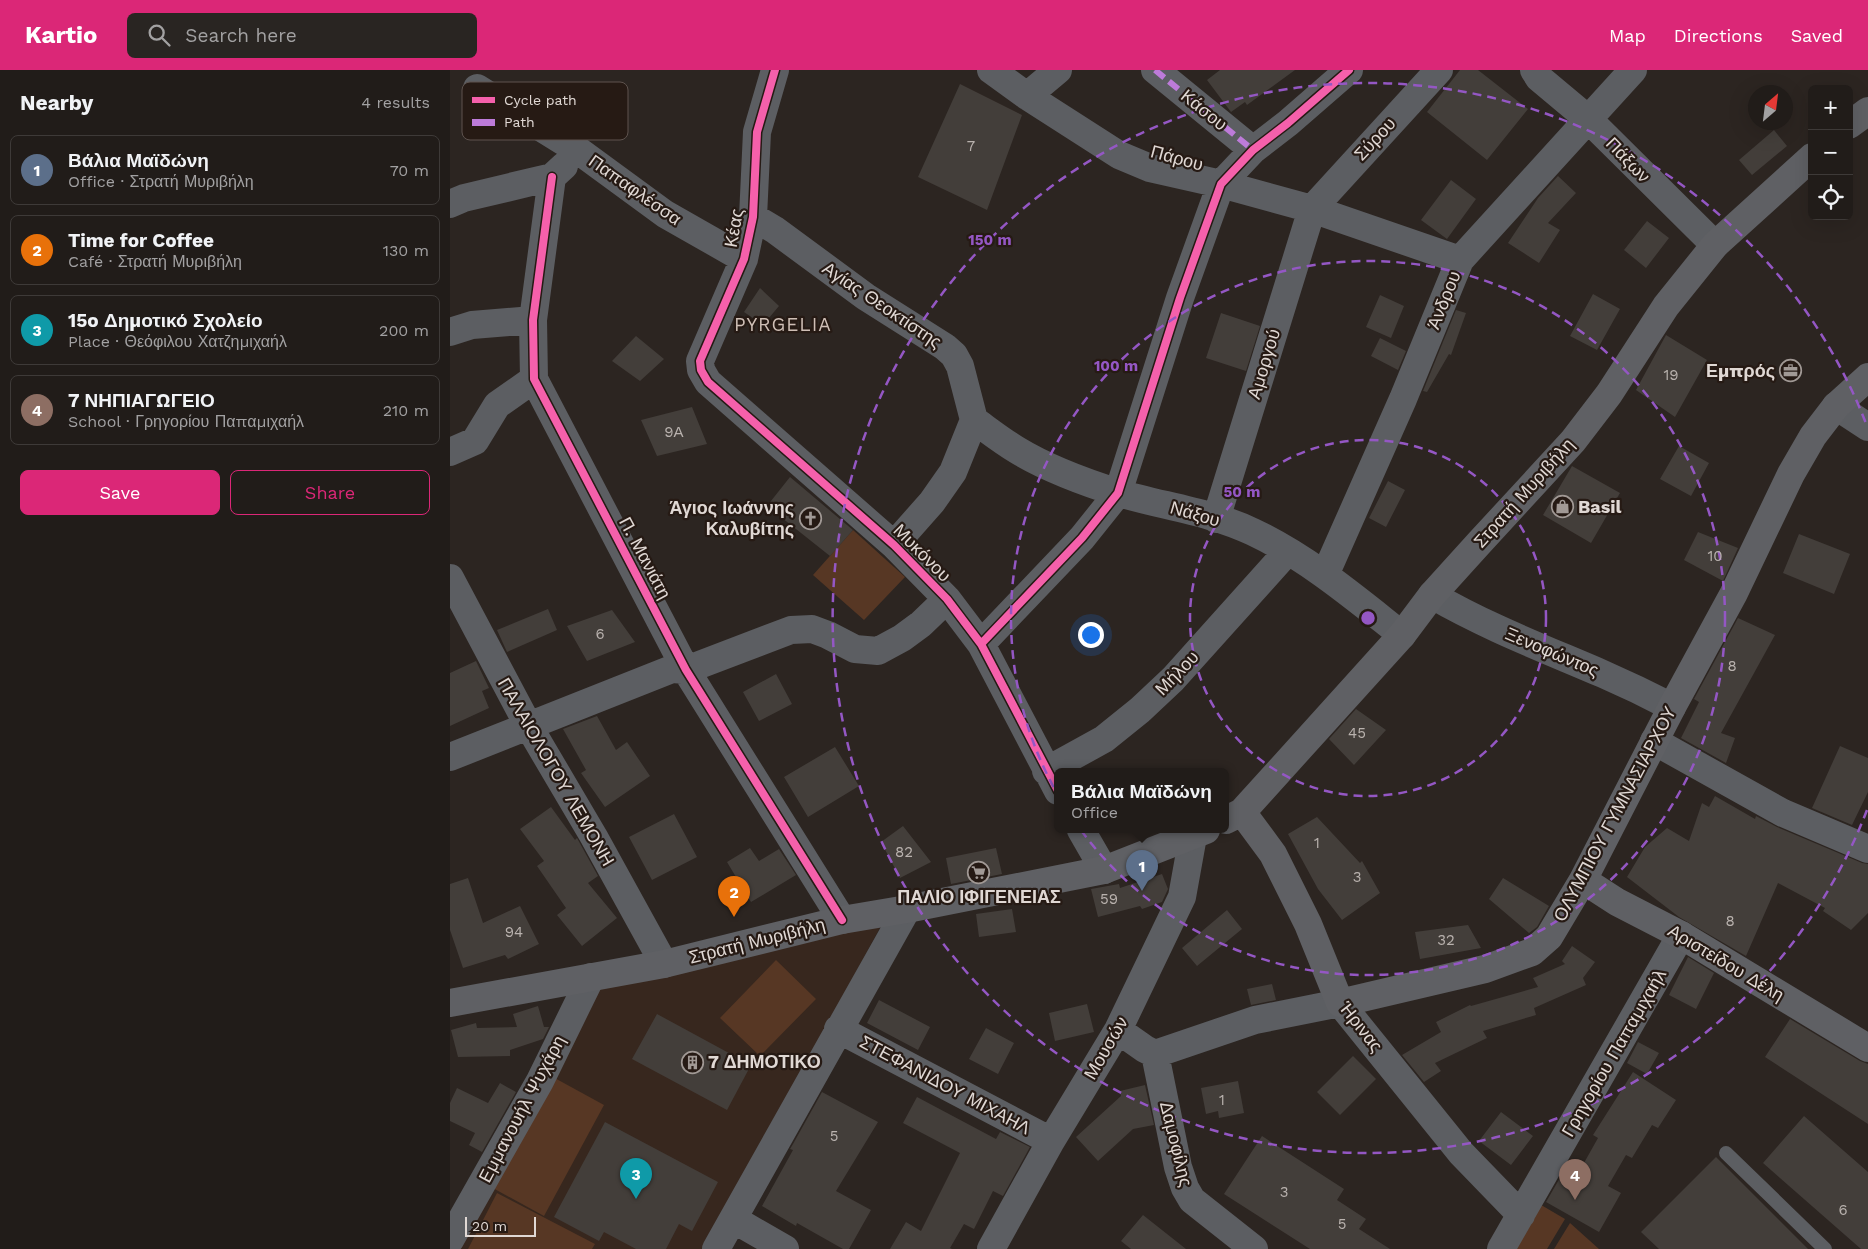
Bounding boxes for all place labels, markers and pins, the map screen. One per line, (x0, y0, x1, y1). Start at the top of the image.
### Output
office icon: Εμπρός (1779, 359, 1803, 383)
place label: Εμπρός (1706, 360, 1775, 381)
shop icon: Basil (1550, 495, 1574, 519)
place label: Basil (1578, 496, 1622, 517)
place label: Άγιος Ιωάννης Καλυβίτης (670, 497, 794, 539)
church icon: Άγιος Ιωάννης Καλυβίτης (798, 506, 822, 530)
centre of rings (1359, 609, 1377, 627)
pin: 1 (1126, 850, 1158, 891)
supermarket icon: ΠΑΛΙΟ ΙΦΙΓΕΝΕΙΑΣ (967, 860, 991, 884)
pin: 2 (718, 876, 750, 917)
place label: ΠΑΛΙΟ ΙΦΙΓΕΝΕΙΑΣ (897, 886, 1061, 907)
building icon: 7 ΔΗΜΟΤΙΚΟ (680, 1050, 704, 1074)
place label: 7 ΔΗΜΟΤΙΚΟ (708, 1051, 821, 1072)
pin: 3 (620, 1158, 652, 1199)
pin: 4 (1559, 1159, 1591, 1200)

